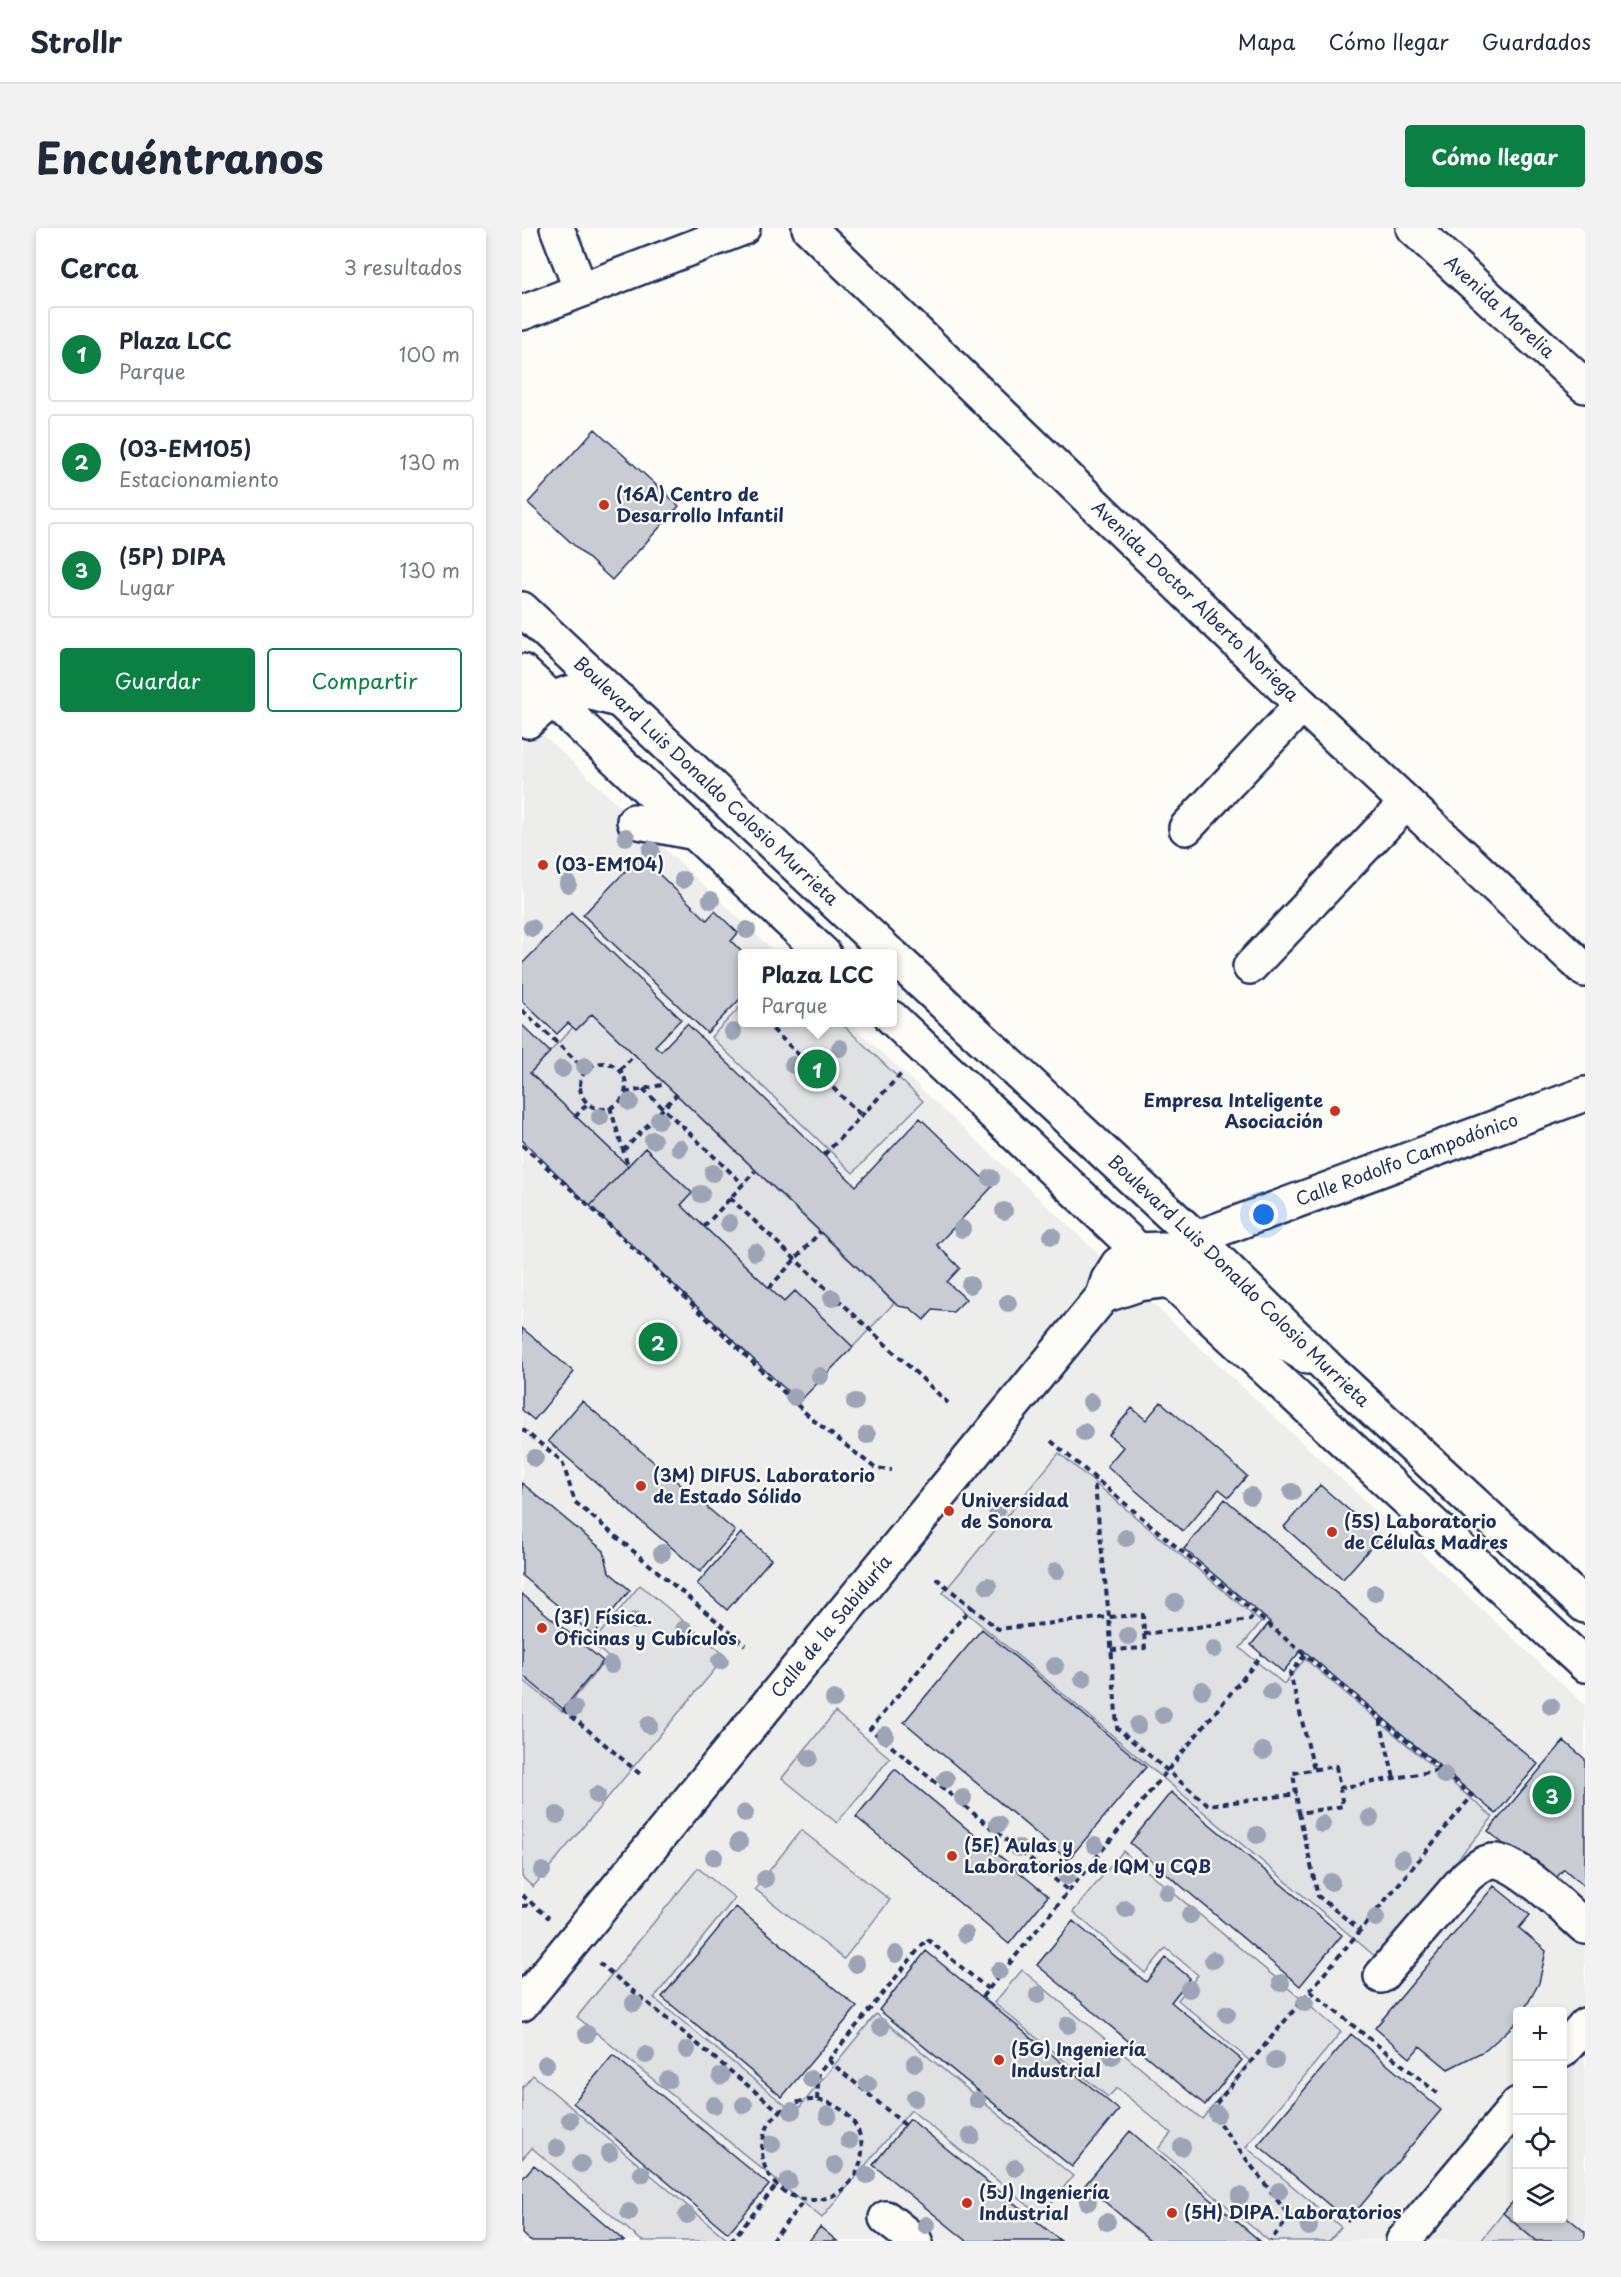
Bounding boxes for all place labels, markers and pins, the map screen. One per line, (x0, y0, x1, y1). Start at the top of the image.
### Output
place label: (16A) Centro de Desarrollo Infantil (616, 480, 784, 528)
marker: (16A) Centro de Desarrollo Infantil (597, 498, 611, 512)
place label: (03-EM104) (555, 850, 664, 877)
marker: (03-EM104) (536, 858, 550, 872)
pin: 1 (798, 1046, 836, 1092)
place label: Empresa Inteligente Asociación (1144, 1086, 1323, 1134)
marker: Empresa Inteligente Asociación (1328, 1104, 1342, 1118)
pin: 2 (638, 1320, 678, 1364)
place label: (3M) DIFUS. Laboratorio de Estado Sólido (653, 1461, 875, 1509)
marker: (3M) DIFUS. Laboratorio de Estado Sólido (634, 1479, 648, 1493)
place label: Universidad de Sonora (961, 1486, 1069, 1534)
marker: Universidad de Sonora (942, 1504, 956, 1518)
place label: (5S) Laboratorio de Células Madres (1344, 1507, 1508, 1555)
marker: (5S) Laboratorio de Células Madres (1325, 1525, 1339, 1539)
place label: (3F) Física. Oficinas y Cubículos (554, 1603, 737, 1651)
marker: (3F) Física. Oficinas y Cubículos (535, 1621, 549, 1635)
pin: 3 (1532, 1772, 1572, 1818)
place label: (5F) Aulas y Laboratorios de IQM y CQB (964, 1831, 1211, 1879)
marker: (5F) Aulas y Laboratorios de IQM y CQB (945, 1849, 959, 1863)
place label: (5G) Ingeniería Industrial (1011, 2035, 1147, 2083)
marker: (5G) Ingeniería Industrial (992, 2053, 1006, 2067)
place label: (5J) Ingeniería Industrial (979, 2178, 1110, 2226)
marker: (5J) Ingeniería Industrial (960, 2196, 974, 2210)
place label: (5H) DIPA. Laboratorios (1184, 2198, 1402, 2225)
marker: (5H) DIPA. Laboratorios (1165, 2206, 1179, 2220)

